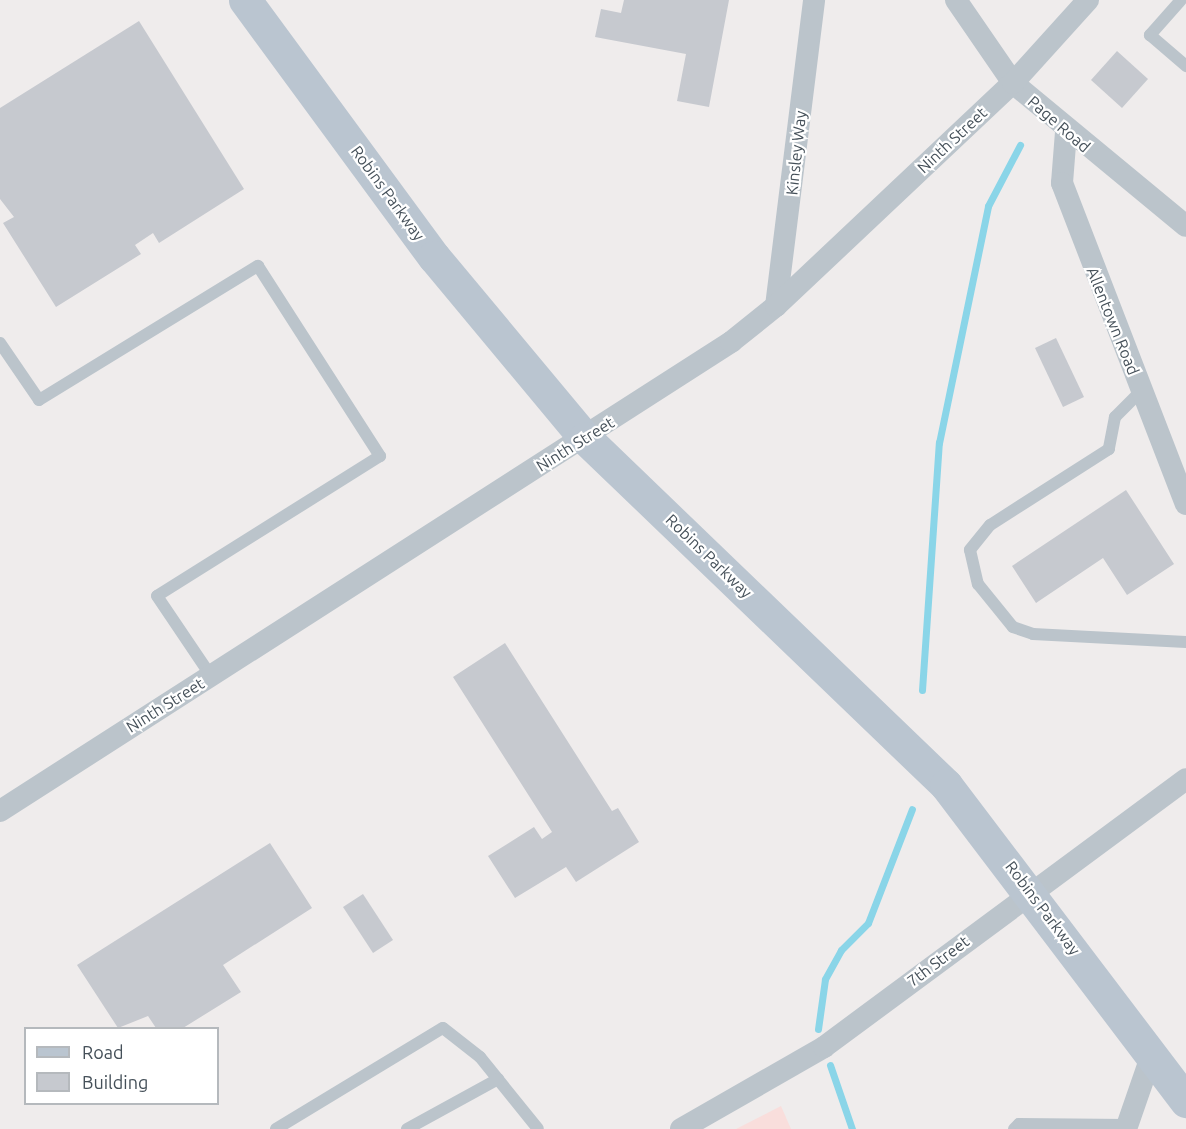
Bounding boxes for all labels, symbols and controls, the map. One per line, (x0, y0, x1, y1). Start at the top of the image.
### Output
street label: Page Road (1024, 92, 1094, 156)
street label: Ninth Street (913, 103, 991, 177)
street label: Kinsley Way (782, 110, 810, 196)
street label: Robins Parkway (347, 142, 429, 244)
street label: Allentown Road (1083, 264, 1143, 378)
street label: Ninth Street (533, 412, 617, 476)
street label: Robins Parkway (662, 510, 756, 602)
street label: Ninth Street (123, 673, 207, 737)
street label: Robins Parkway (1002, 857, 1084, 959)
street label: 7th Street (903, 931, 973, 991)
legend (24, 1027, 219, 1105)
text: Road (82, 1042, 124, 1062)
text: Building (82, 1072, 148, 1092)

